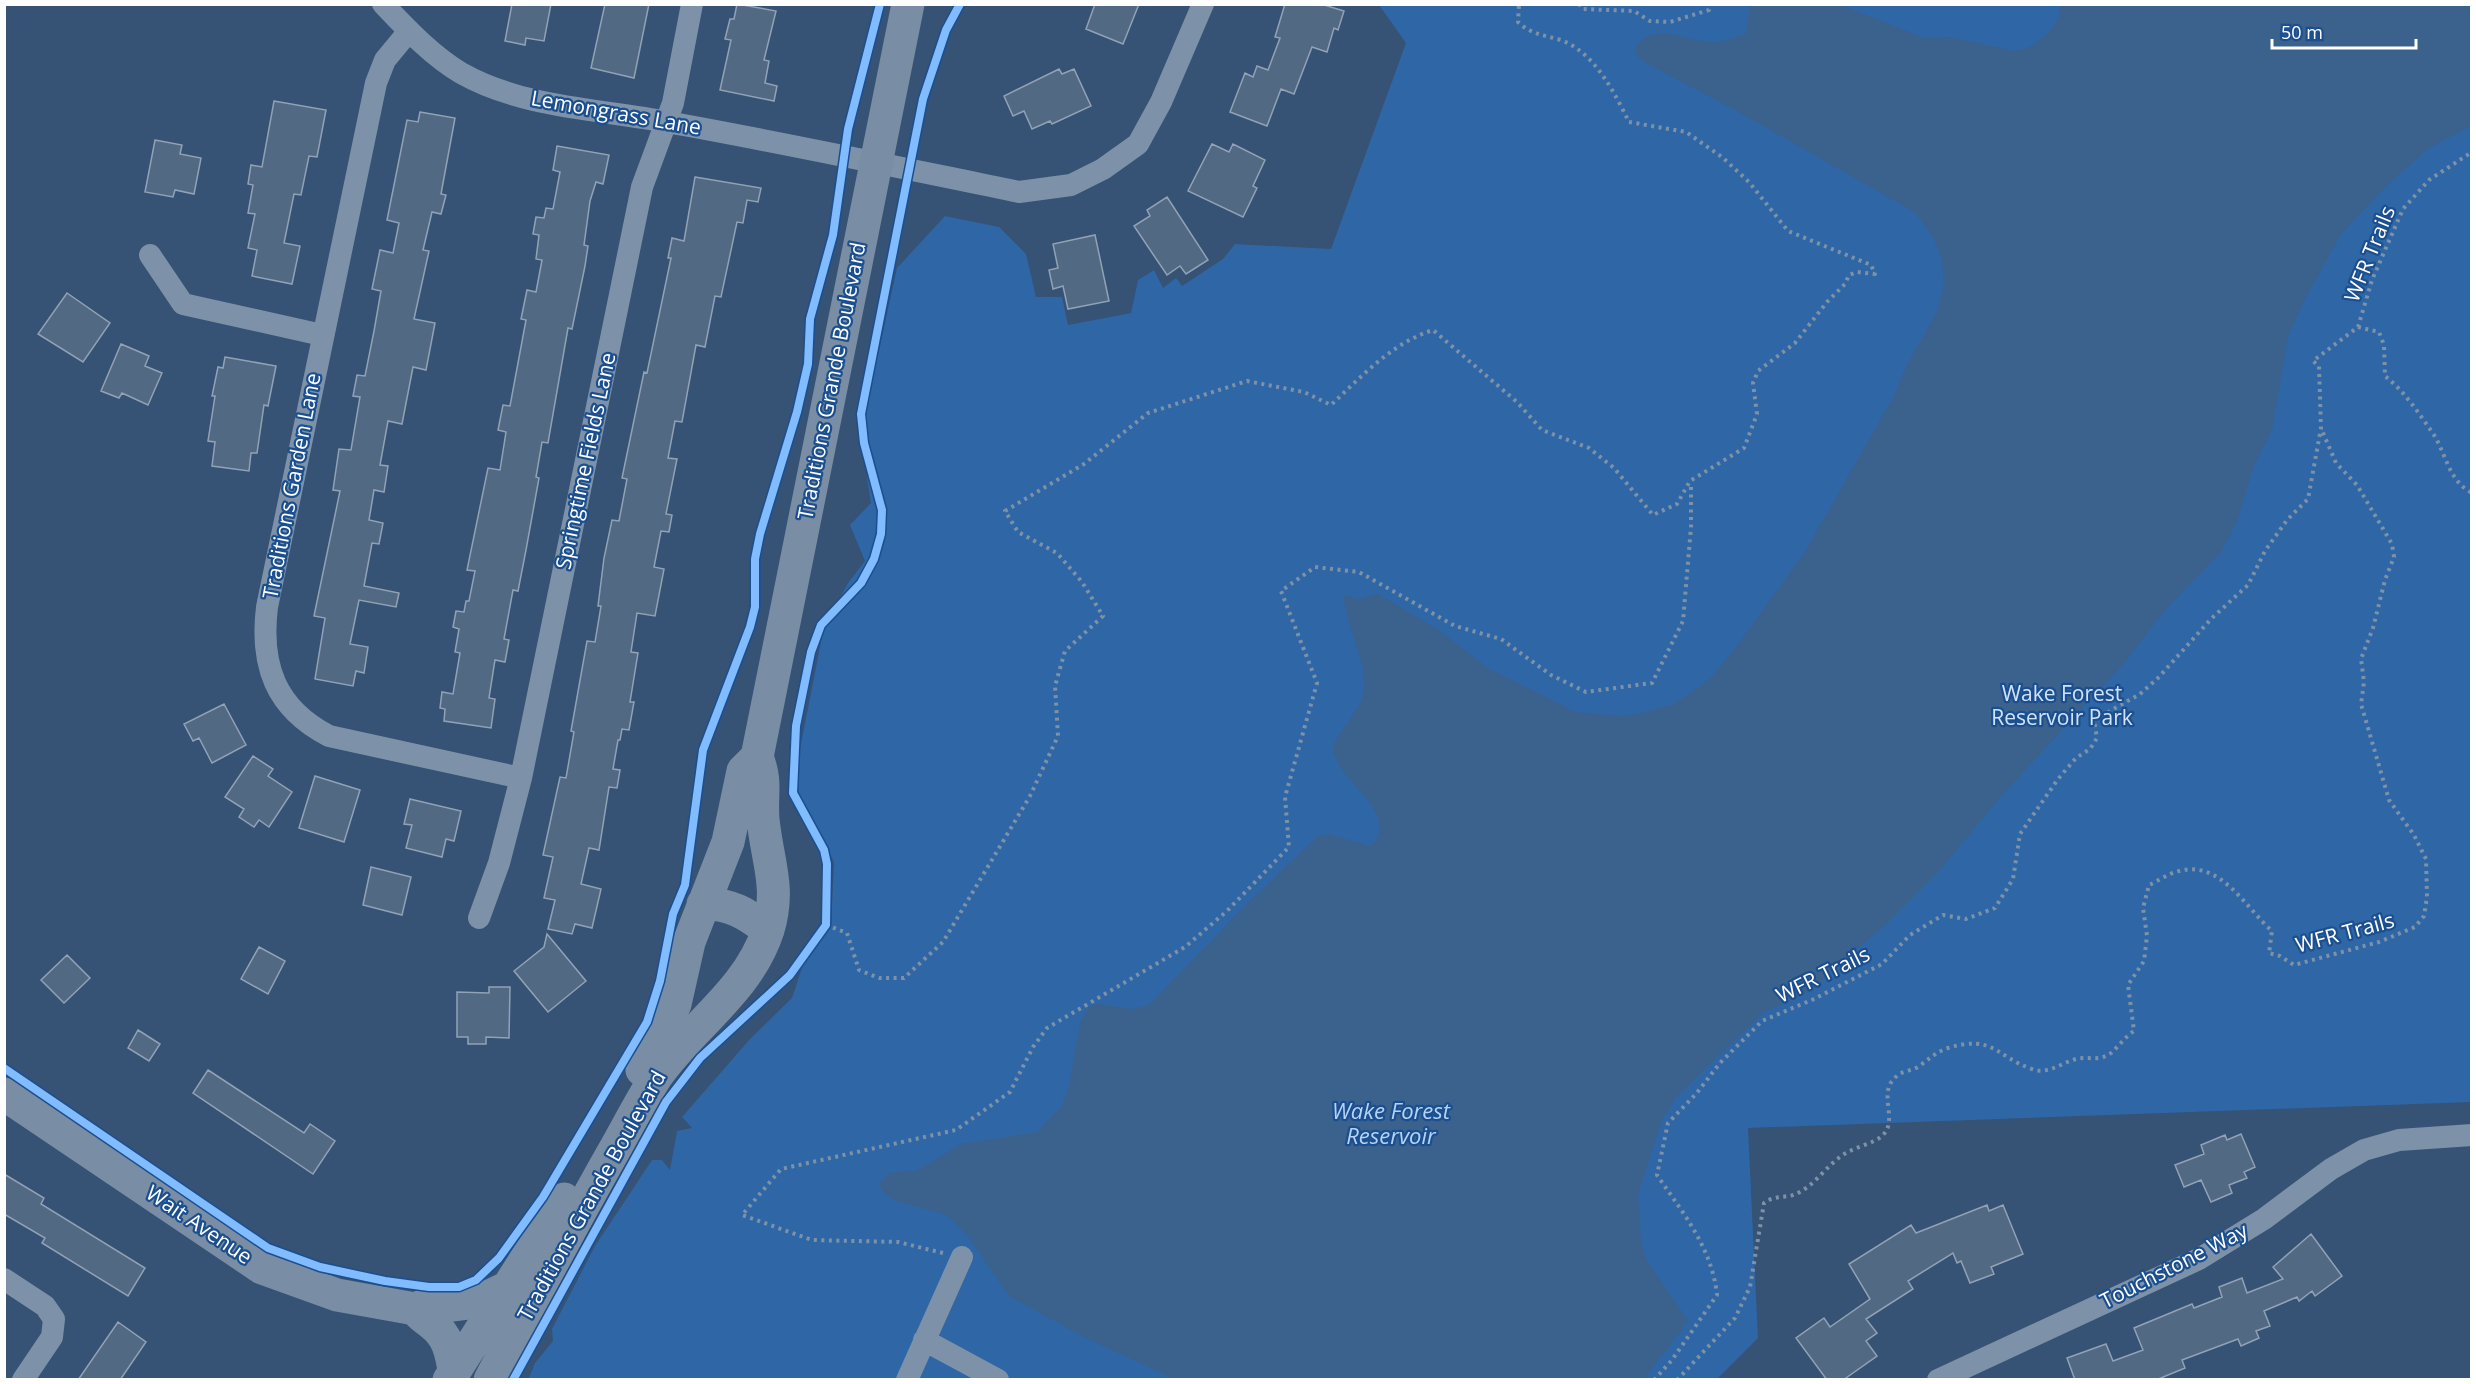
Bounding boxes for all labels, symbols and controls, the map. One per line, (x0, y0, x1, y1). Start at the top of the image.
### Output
scale bar (2272, 12, 2416, 50)
text: 50 m (2281, 20, 2323, 44)
street label: Lemongrass Lane (529, 83, 703, 141)
street label: WFR Trails (2337, 202, 2401, 306)
street label: Traditions Grande Boulevard (790, 240, 872, 522)
street label: Springtime Fields Lane (548, 350, 622, 572)
street label: Traditions Garden Lane (255, 370, 327, 601)
park label: Wake Forest Reservoir Park (1991, 679, 2133, 731)
street label: WFR Trails (2292, 905, 2397, 959)
street label: WFR Trails (1771, 939, 1874, 1009)
street label: Traditions Grande Boulevard (511, 1065, 672, 1326)
water label: Wake Forest Reservoir (1332, 1095, 1451, 1150)
street label: Wait Avenue (141, 1178, 258, 1270)
street label: Touchstone Way (2095, 1216, 2252, 1314)

